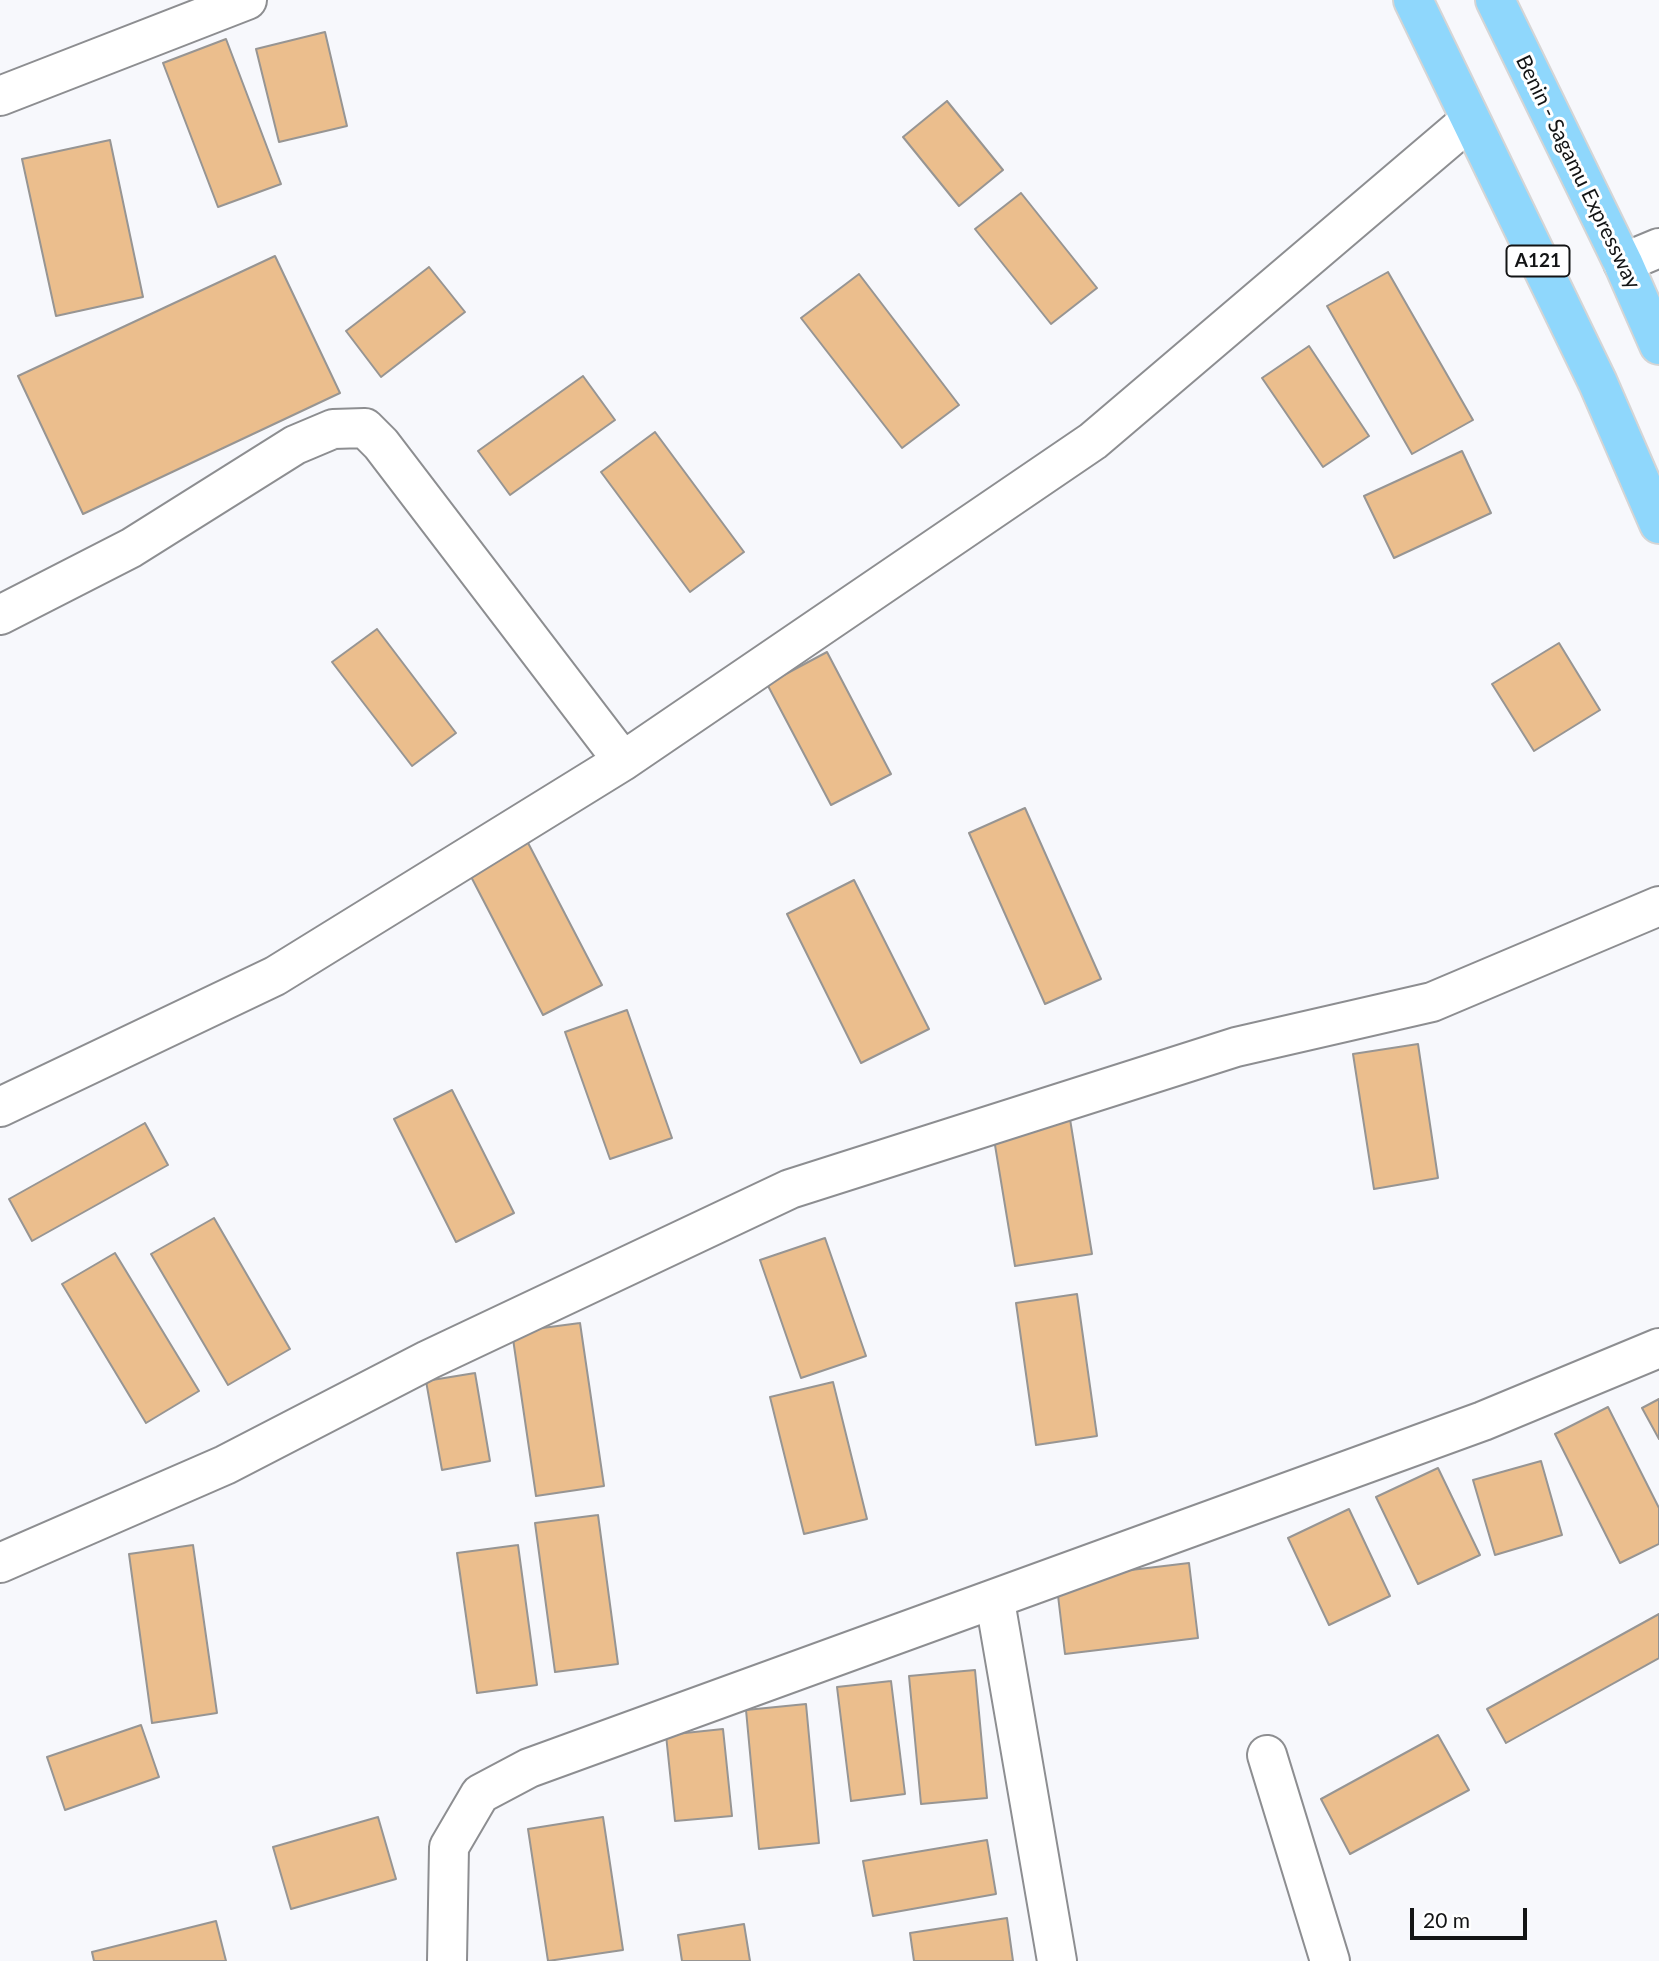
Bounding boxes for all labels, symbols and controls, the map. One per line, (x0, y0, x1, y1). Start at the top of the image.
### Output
street label: Benin - Sagamu Expressway (1510, 51, 1646, 293)
road number: A121 (1506, 246, 1570, 276)
scale bar (1414, 1895, 1531, 1939)
text: 20 m (1423, 1907, 1470, 1932)

